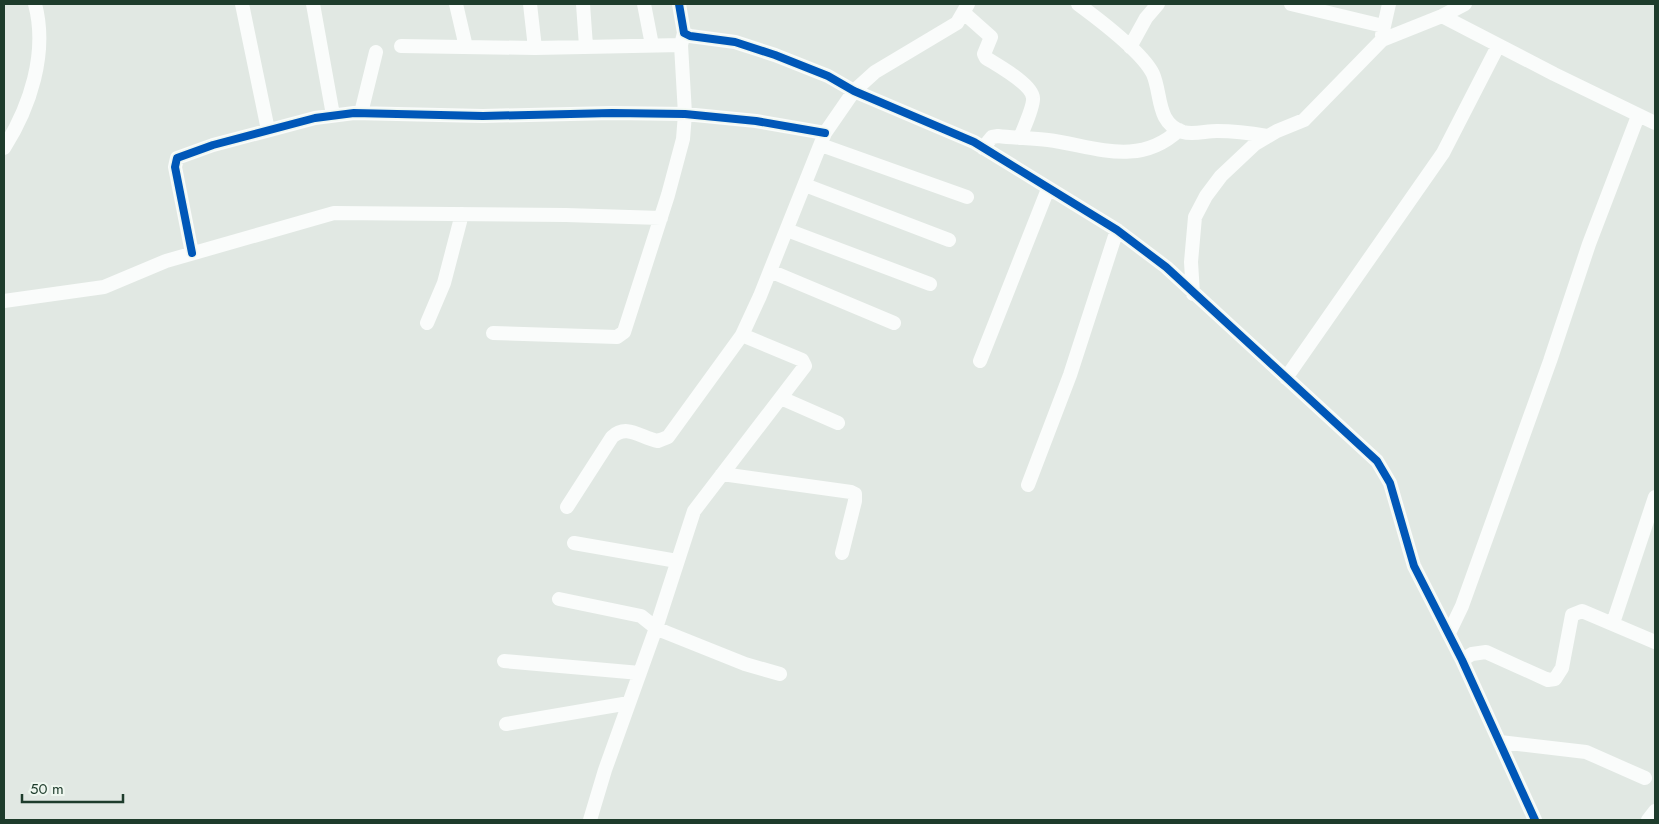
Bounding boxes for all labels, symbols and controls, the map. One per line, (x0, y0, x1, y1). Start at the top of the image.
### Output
scale bar (22, 772, 124, 804)
text: 50 m (30, 778, 64, 800)

